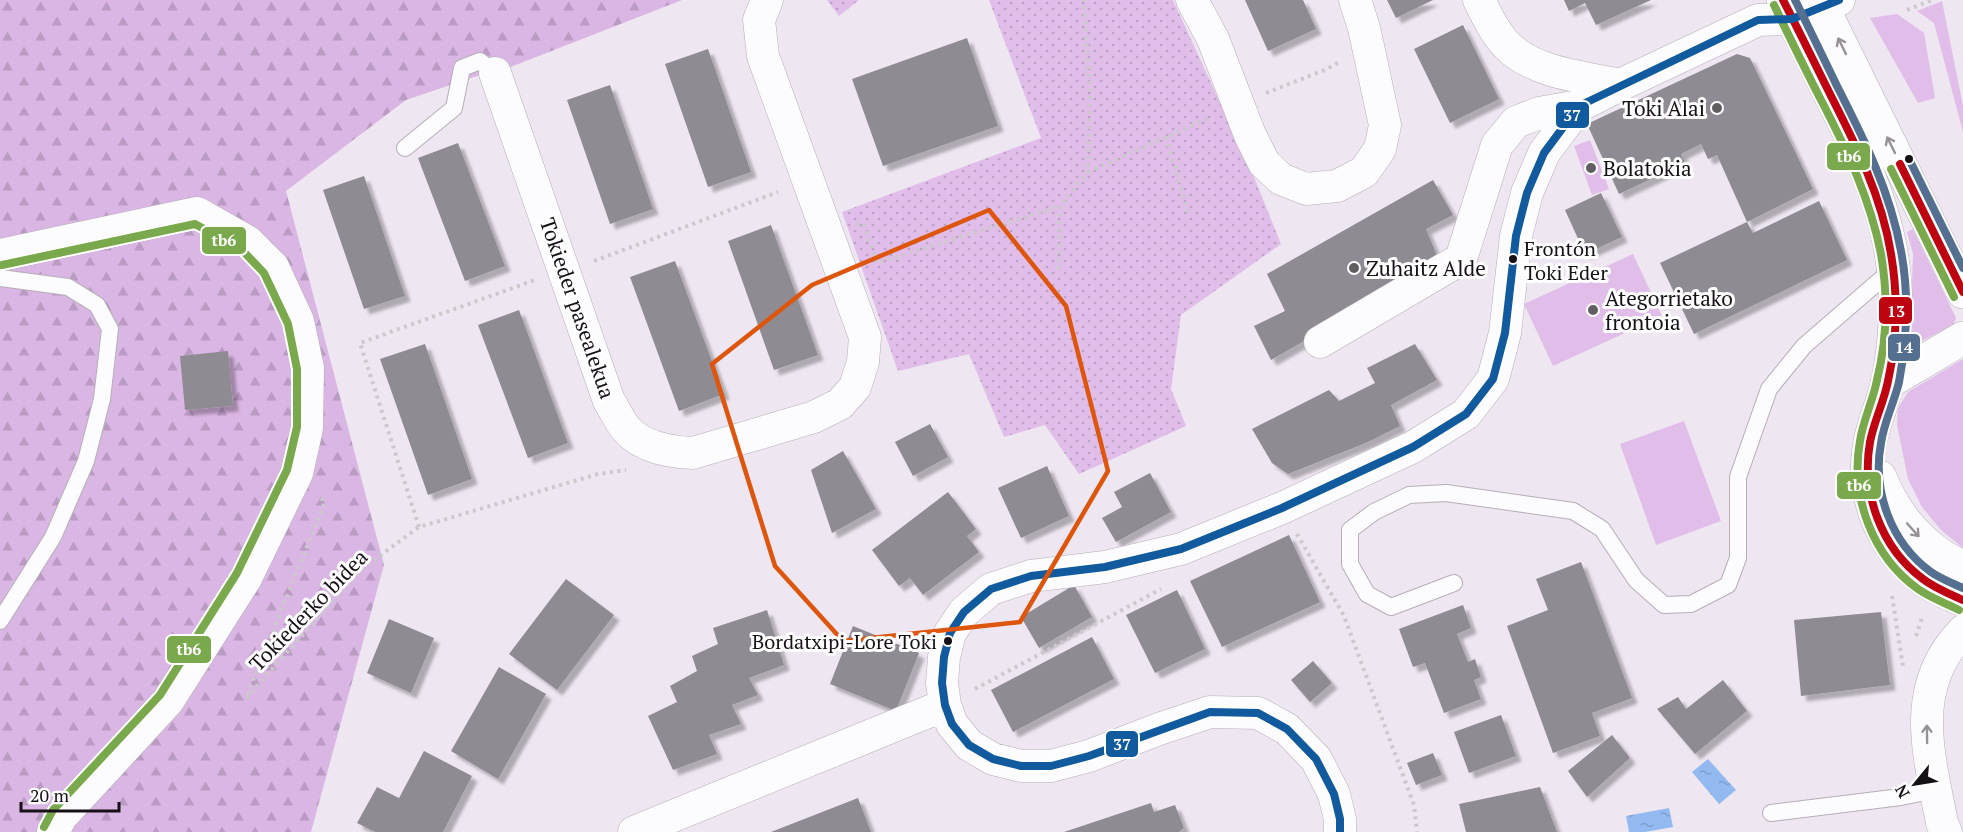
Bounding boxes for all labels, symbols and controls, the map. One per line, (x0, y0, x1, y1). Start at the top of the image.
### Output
one-way arrow (1836, 38, 1847, 56)
place label: Toki Alai (1622, 94, 1705, 122)
line badge: 37 (1555, 101, 1590, 129)
marker: Toki Alai (1710, 101, 1724, 115)
text: 37 (1563, 104, 1581, 126)
one-way arrow (1884, 137, 1896, 155)
line badge: tb6 (1826, 142, 1871, 171)
text: tb6 (1837, 145, 1861, 167)
unlabelled marker (1903, 153, 1915, 165)
place label: Bolatokia (1603, 154, 1692, 182)
marker: Bolatokia (1584, 161, 1598, 175)
street label: Tokieder pasealekua (534, 214, 622, 403)
line badge: tb6 (201, 226, 247, 255)
text: tb6 (212, 229, 236, 251)
place label: Frontón Toki Eder (1524, 235, 1608, 286)
marker: Frontón Toki Eder (1507, 253, 1519, 265)
place label: Zuhaitz Alde (1366, 254, 1486, 282)
marker: Zuhaitz Alde (1347, 261, 1361, 275)
place label: Ategorrietako frontoia (1605, 284, 1733, 336)
line badge: 13 (1878, 296, 1913, 325)
text: 13 (1887, 300, 1905, 322)
marker: Ategorrietako frontoia (1586, 303, 1600, 317)
line badge: 14 (1887, 333, 1921, 362)
text: 14 (1895, 336, 1913, 358)
line badge: tb6 (1836, 471, 1882, 500)
text: tb6 (1847, 474, 1871, 496)
one-way arrow (1906, 522, 1920, 537)
street label: Tokiederko bidea (243, 543, 374, 677)
place label: Bordatxipi-Lore Toki (752, 628, 937, 655)
line badge: tb6 (166, 635, 212, 664)
marker: Bordatxipi-Lore Toki (942, 635, 954, 647)
text: tb6 (177, 638, 201, 660)
one-way arrow (1921, 724, 1932, 744)
line badge: 37 (1105, 730, 1139, 758)
text: 37 (1113, 733, 1131, 755)
north arrow (1885, 754, 1945, 814)
scale bar (21, 775, 118, 813)
text: N (1889, 781, 1915, 802)
text: 20 m (30, 783, 70, 807)

